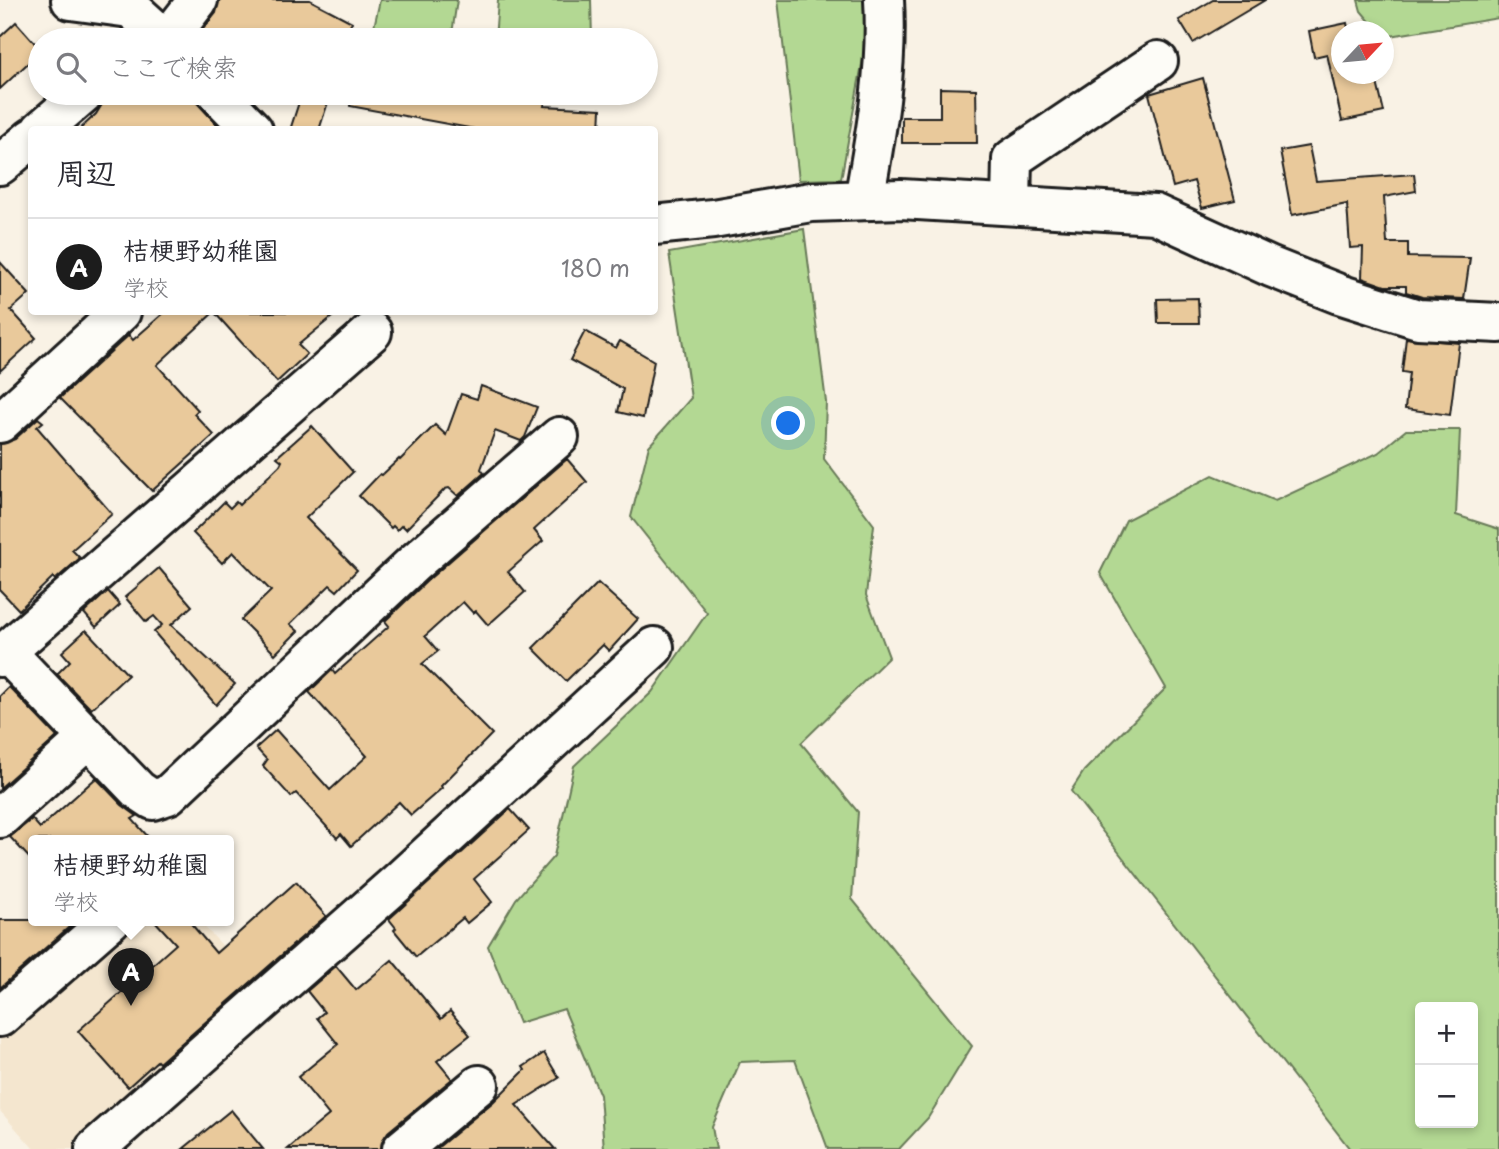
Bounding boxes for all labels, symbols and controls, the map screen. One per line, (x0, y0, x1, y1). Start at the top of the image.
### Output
north arrow (1331, 21, 1394, 84)
search box (28, 28, 658, 105)
text: ここで検索 (108, 47, 238, 86)
icon: search (52, 48, 90, 86)
text: 周辺 (56, 149, 116, 194)
text: 桔梗野幼稚園 (123, 230, 279, 269)
text: A (70, 250, 88, 285)
text: 180 m (561, 250, 630, 285)
text: 学校 (123, 269, 169, 304)
your location (771, 406, 805, 440)
popup (28, 835, 234, 926)
text: 桔梗野幼稚園 (53, 844, 209, 883)
text: 学校 (53, 883, 99, 918)
pin: A (108, 948, 154, 1006)
map controls (1415, 1002, 1478, 1128)
button: + (1415, 1002, 1478, 1065)
button: − (1415, 1065, 1478, 1128)

